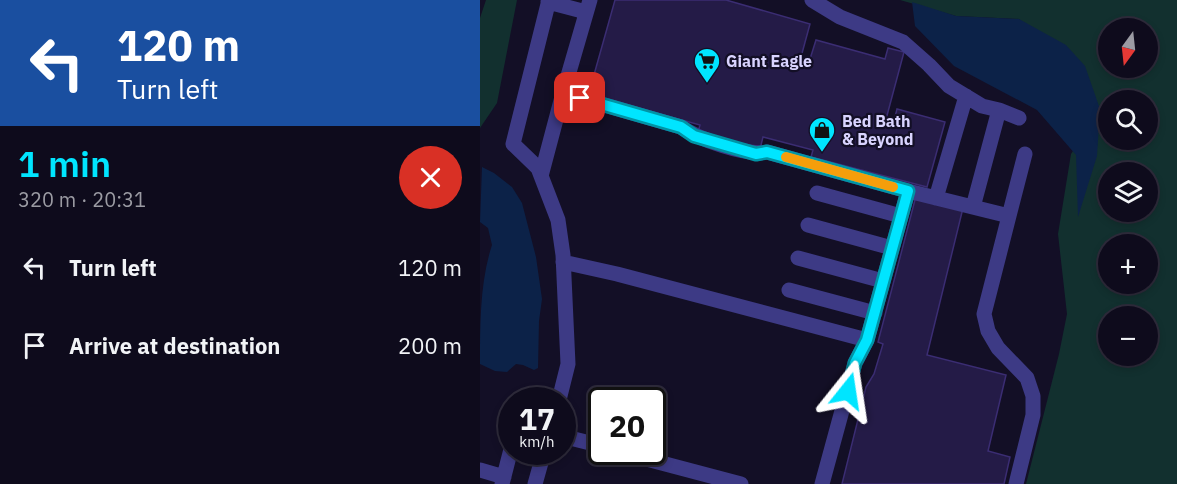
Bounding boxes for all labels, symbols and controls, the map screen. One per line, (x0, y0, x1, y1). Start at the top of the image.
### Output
text: 120 m (117, 18, 240, 73)
north arrow (1098, 18, 1158, 78)
map controls (1098, 18, 1158, 366)
icon: left (18, 24, 96, 102)
supermarket icon: Giant Eagle (692, 46, 722, 84)
place label: Giant Eagle (726, 51, 812, 71)
text: Turn left (117, 71, 218, 106)
pin (554, 72, 605, 123)
icon: arrive (563, 81, 596, 114)
button: search (1098, 90, 1158, 150)
place label: Bed Bath & Beyond (842, 111, 914, 149)
shop icon: Bed Bath & Beyond (807, 115, 837, 153)
text: 1 min (18, 140, 111, 187)
button: close (399, 146, 462, 209)
button: layers (1098, 162, 1158, 222)
text: 320 m · 20:31 (18, 186, 146, 213)
button: + (1098, 234, 1158, 294)
icon: left (18, 251, 51, 284)
text: Turn left (69, 253, 157, 282)
text: 120 m (398, 253, 462, 282)
button: − (1098, 306, 1158, 366)
icon: arrive (18, 329, 51, 362)
text: Arrive at destination (69, 331, 280, 360)
text: 200 m (398, 331, 462, 360)
position arrow (816, 359, 880, 423)
speed limit sign: 20 (588, 387, 666, 465)
text: 17 (519, 399, 555, 438)
text: km/h (519, 432, 555, 451)

